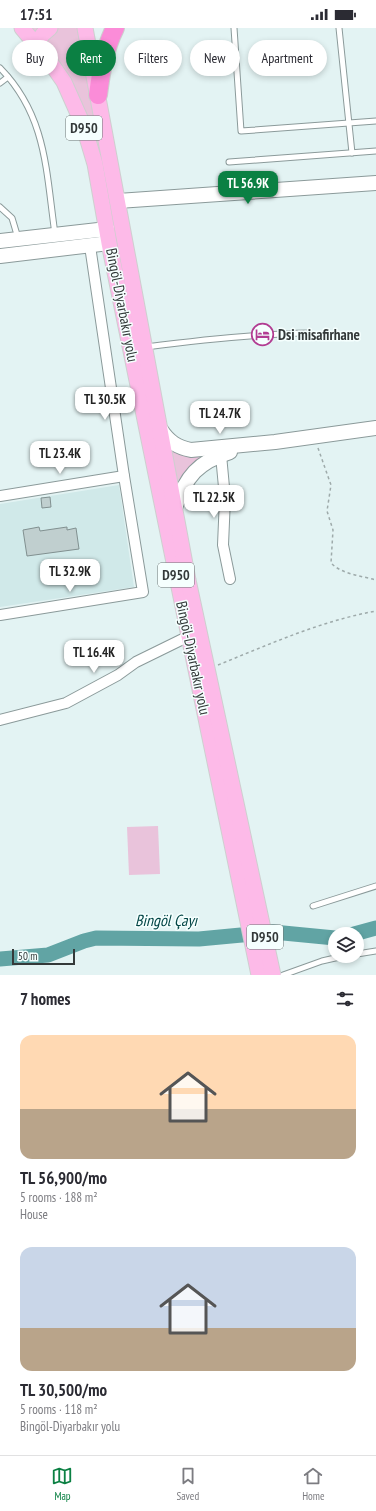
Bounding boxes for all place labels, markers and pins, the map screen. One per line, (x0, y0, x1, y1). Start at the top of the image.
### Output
pin: TL 56.9K (207, 171, 289, 205)
hotel icon: Dsi misafirhane (249, 322, 275, 348)
place label: Dsi misafirhane (278, 325, 360, 344)
pin: TL 30.5K (64, 387, 146, 421)
pin: TL 24.7K (179, 401, 261, 435)
pin: TL 23.4K (19, 441, 101, 475)
pin: TL 22.5K (173, 485, 255, 519)
pin: TL 32.9K (29, 559, 111, 593)
pin: TL 16.4K (53, 640, 135, 674)

